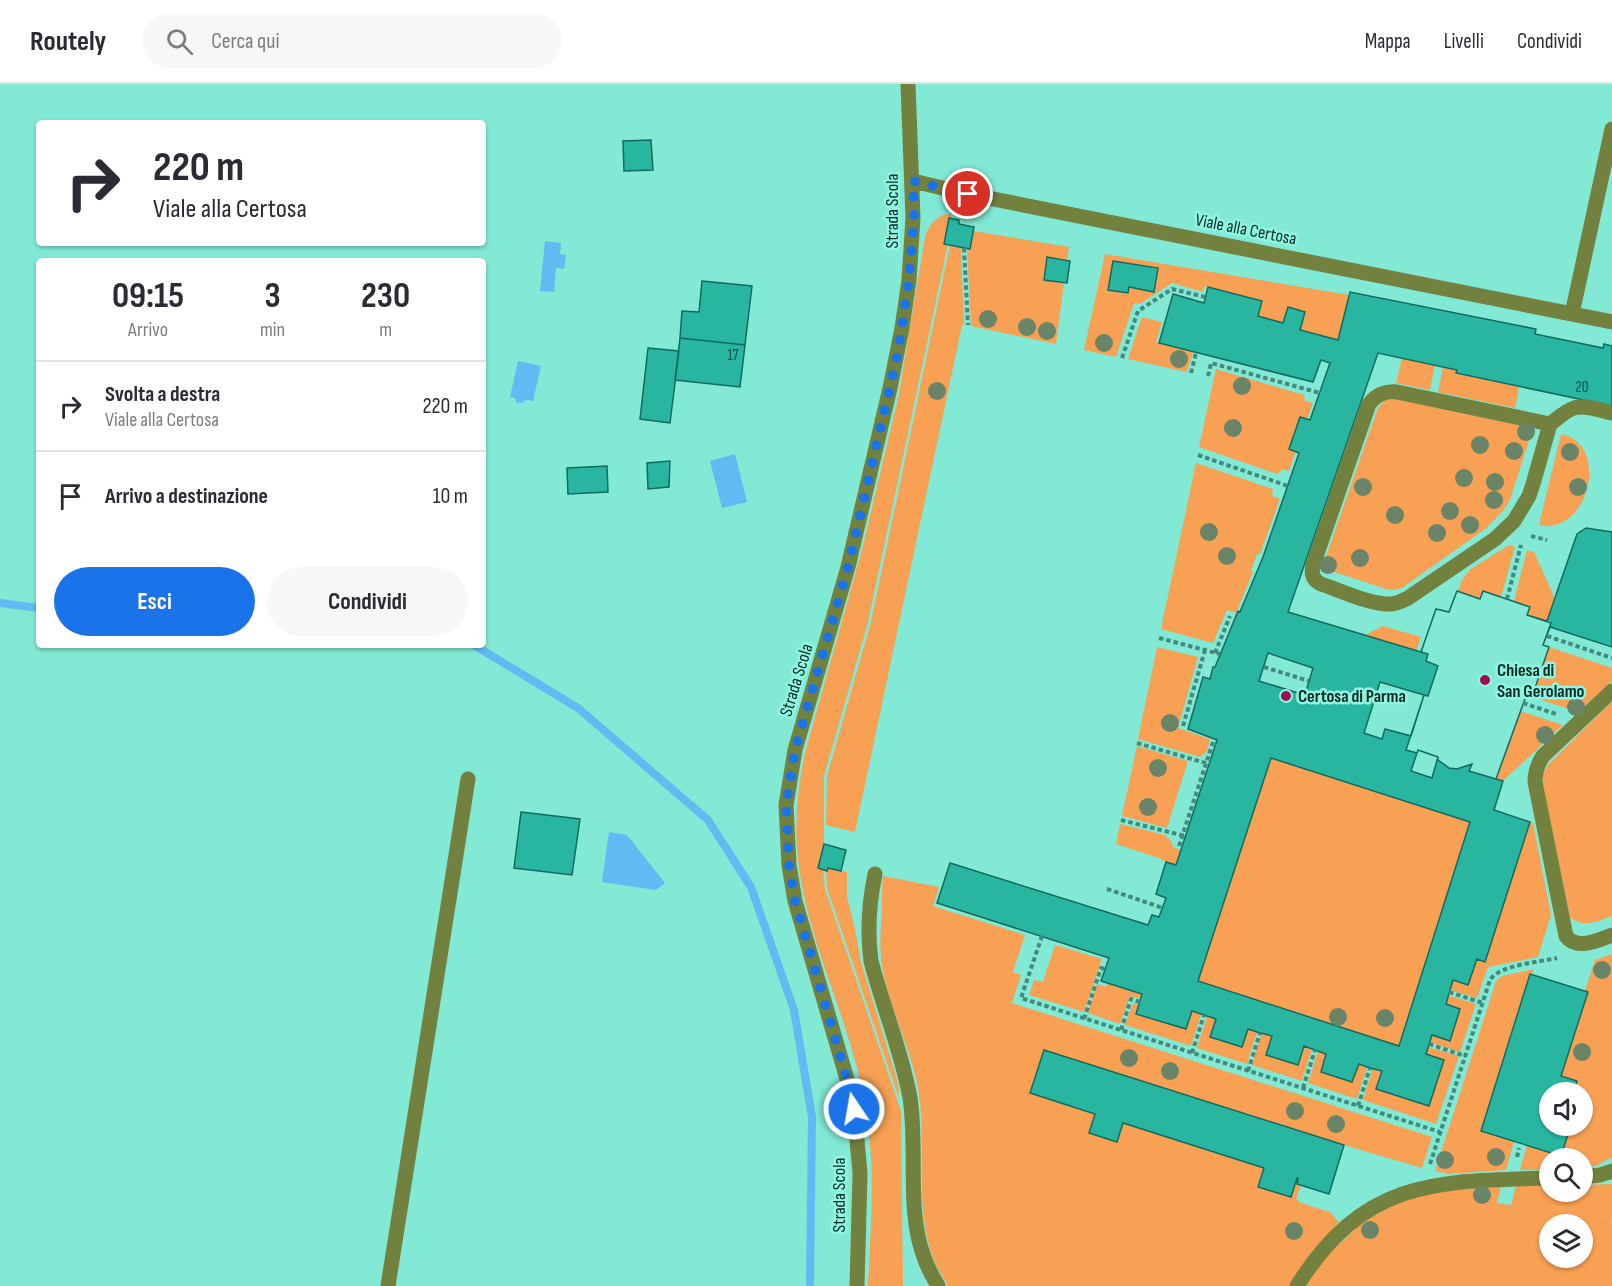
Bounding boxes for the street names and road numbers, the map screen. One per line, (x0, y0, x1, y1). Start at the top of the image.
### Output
street label: Strada Scola (882, 173, 903, 248)
street label: Viale alla Certosa (1194, 209, 1298, 250)
street label: Strada Scola (775, 641, 817, 719)
street label: Strada Scola (829, 1157, 850, 1232)

